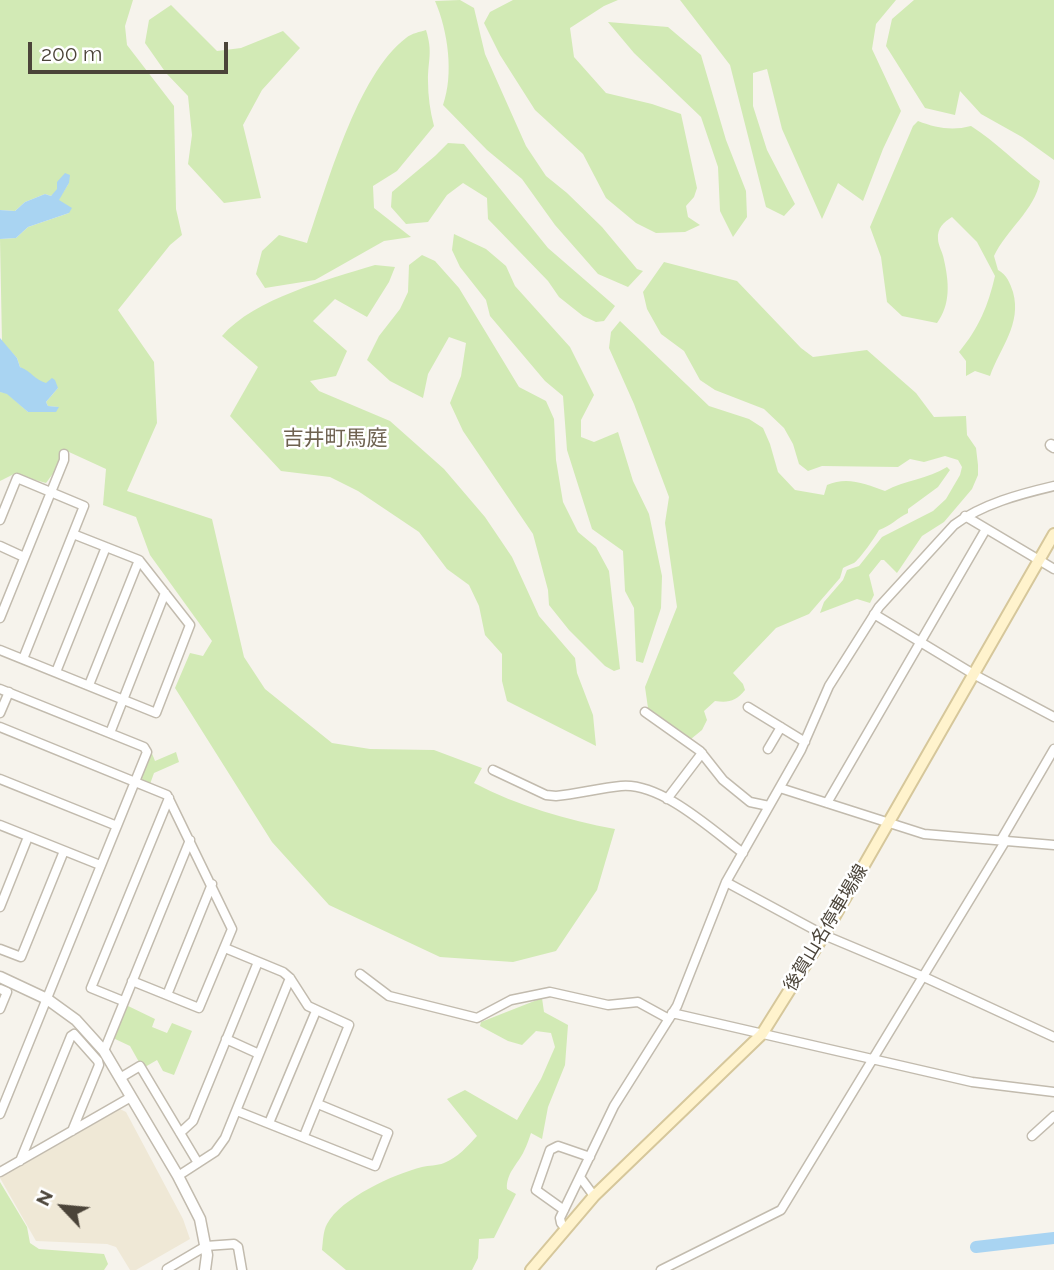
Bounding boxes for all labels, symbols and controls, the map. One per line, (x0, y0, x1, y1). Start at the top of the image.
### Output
scale bar (32, 28, 231, 72)
text: 200 m (41, 41, 102, 66)
district label: 吉井町馬庭 (283, 426, 387, 452)
street label: 後賀山名停車場線 (780, 861, 872, 995)
north arrow (28, 1172, 98, 1242)
text: N (31, 1186, 57, 1209)

